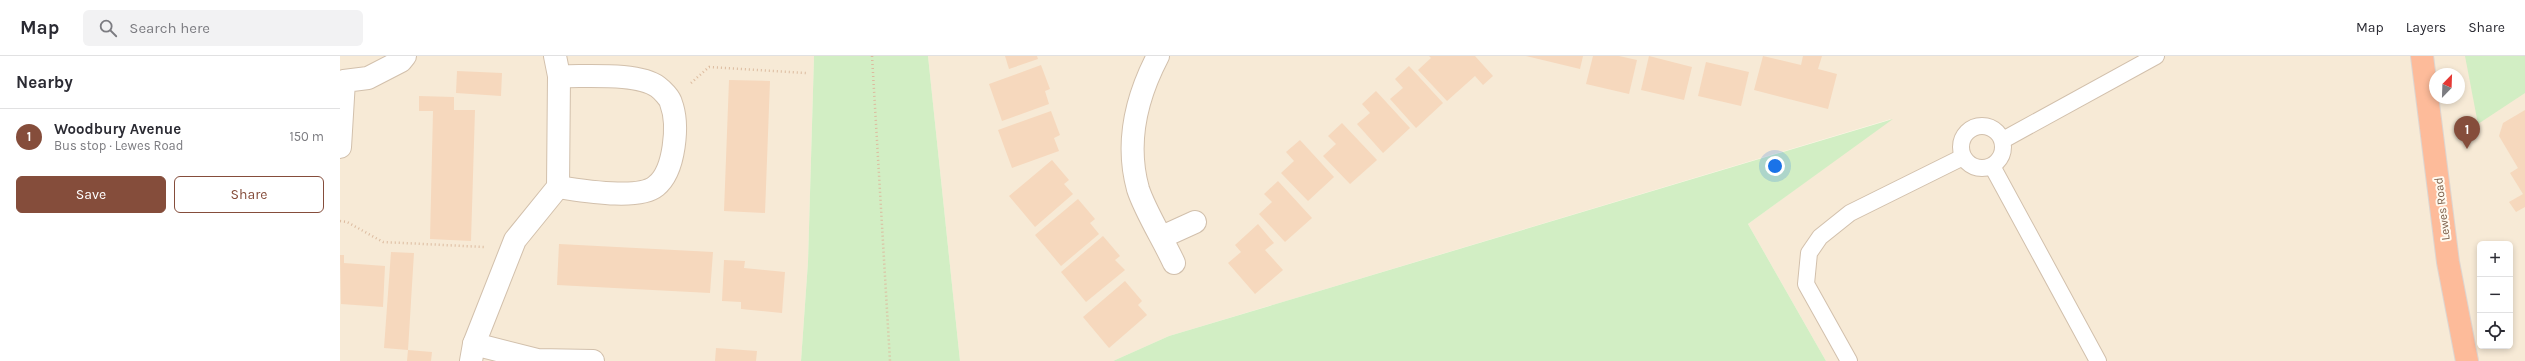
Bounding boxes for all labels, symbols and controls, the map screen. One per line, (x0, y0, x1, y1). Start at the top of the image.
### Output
search box (83, 10, 363, 46)
text: Map (20, 17, 59, 39)
icon: search (97, 17, 119, 39)
text: Search here (129, 19, 210, 37)
text: Map (2356, 19, 2384, 36)
text: Layers (2406, 19, 2446, 36)
text: Share (2468, 19, 2505, 36)
north arrow (2429, 68, 2465, 104)
text: Nearby (16, 72, 73, 92)
pin: 1 (2454, 116, 2480, 149)
text: Woodbury Avenue (54, 120, 181, 138)
text: 1 (27, 129, 31, 144)
text: 150 m (289, 129, 324, 144)
text: Bus stop · Lewes Road (54, 138, 183, 153)
your location (1765, 156, 1785, 176)
button: Save (16, 176, 166, 213)
button: Share (174, 176, 324, 213)
street label: Lewes Road (2431, 177, 2453, 241)
map controls (2477, 241, 2513, 349)
button: + (2477, 241, 2513, 277)
button: − (2477, 277, 2513, 313)
button: locate (2477, 313, 2513, 349)

